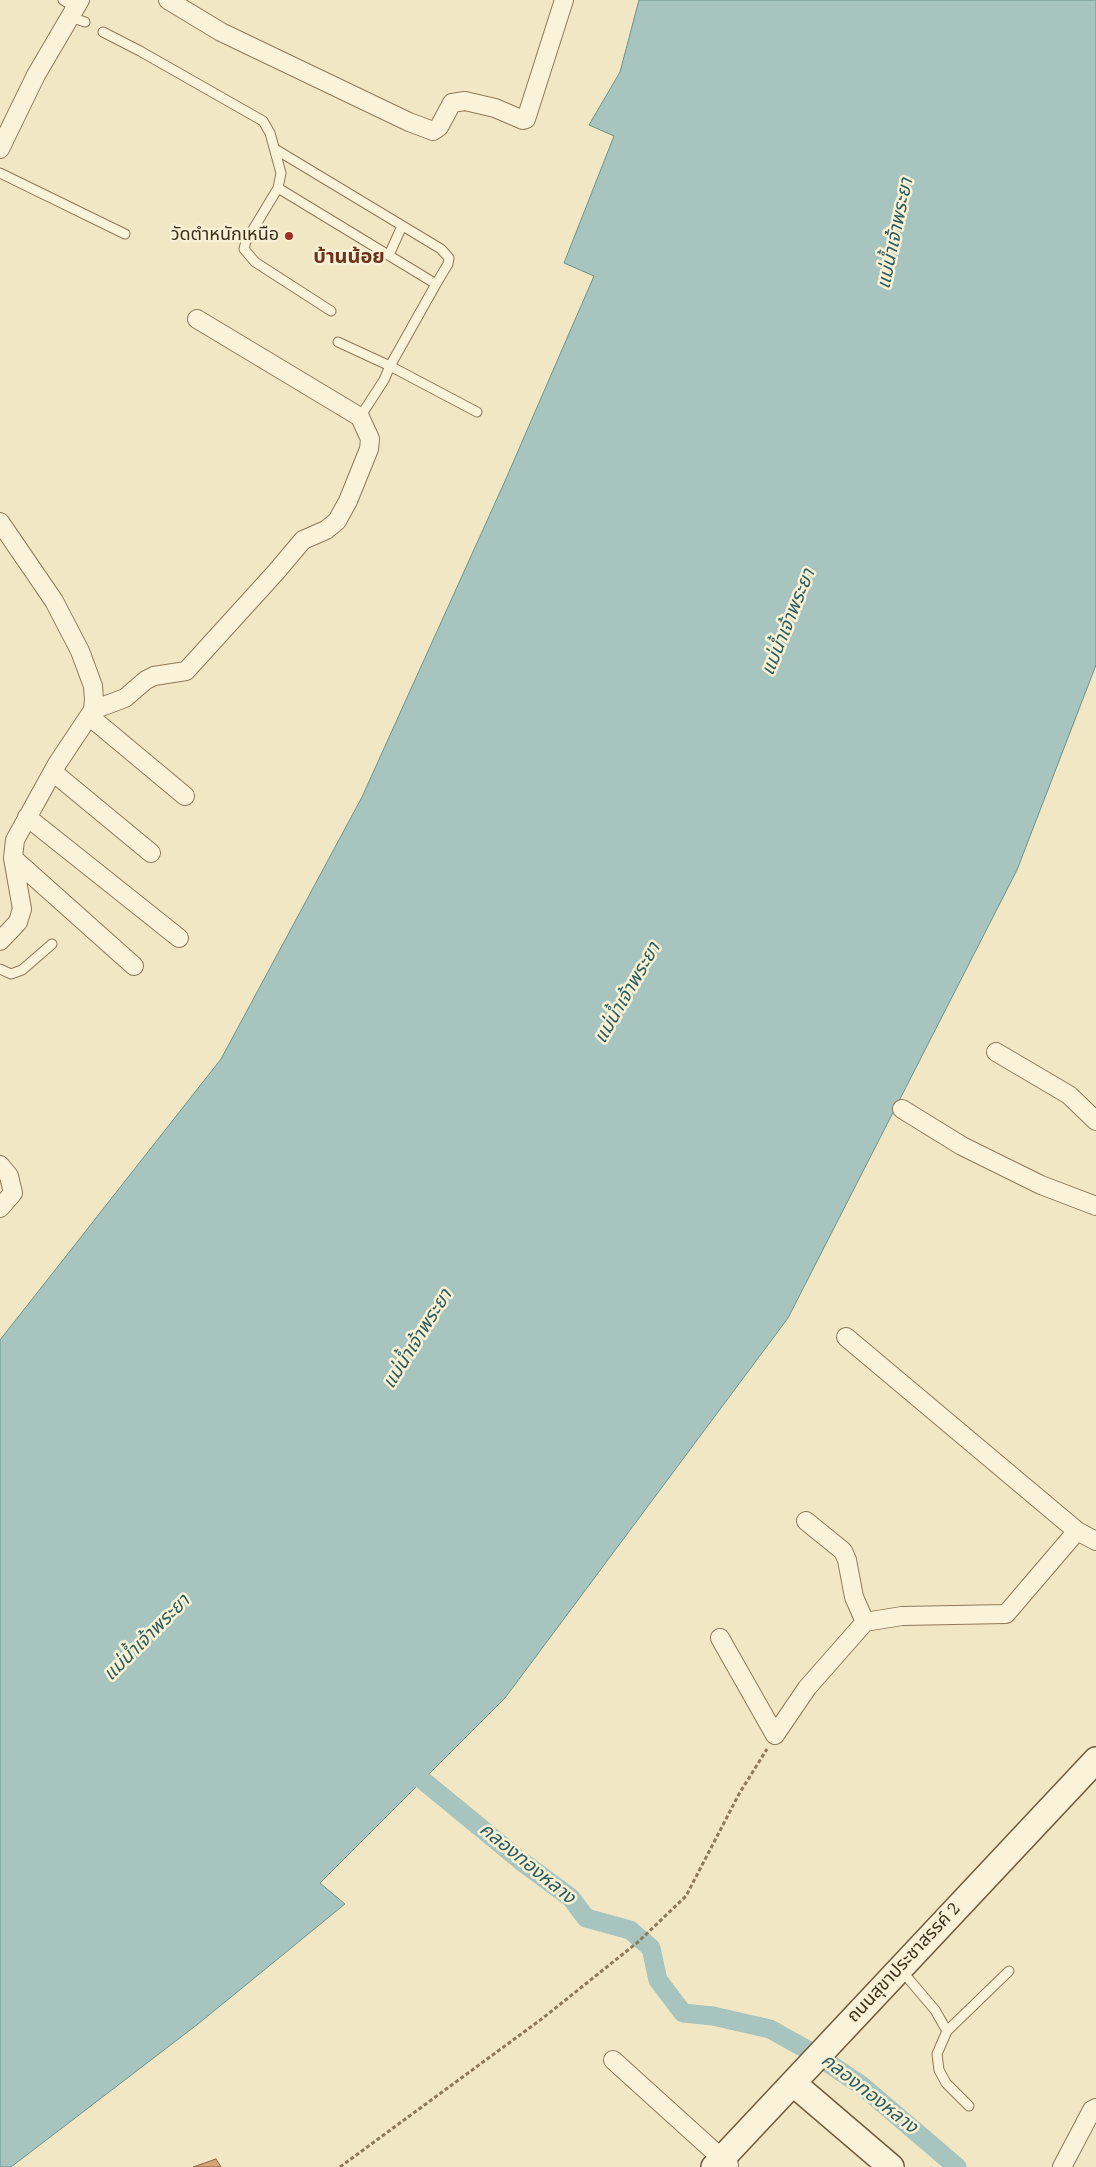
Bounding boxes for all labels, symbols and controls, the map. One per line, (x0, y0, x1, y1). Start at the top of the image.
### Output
water label: แม่น้ำเจ้าพระยา (874, 177, 920, 291)
place label: วัดตำหนักเหนือ (171, 225, 279, 247)
marker: วัดตำหนักเหนือ (283, 230, 295, 242)
district label: บ้านน้อย (313, 247, 385, 271)
water label: แม่น้ำเจ้าพระยา (758, 567, 822, 679)
water label: แม่น้ำเจ้าพระยา (591, 940, 667, 1048)
water label: แม่น้ำเจ้าพระยา (379, 1286, 459, 1394)
water label: แม่น้ำเจ้าพระยา (100, 1591, 196, 1687)
water label: คลองทองหลาง (474, 1820, 578, 1910)
street label: ถนนสุขาประชาสรรค์ 2 (844, 1900, 966, 2028)
water label: คลองทองหลาง (815, 2050, 921, 2140)

